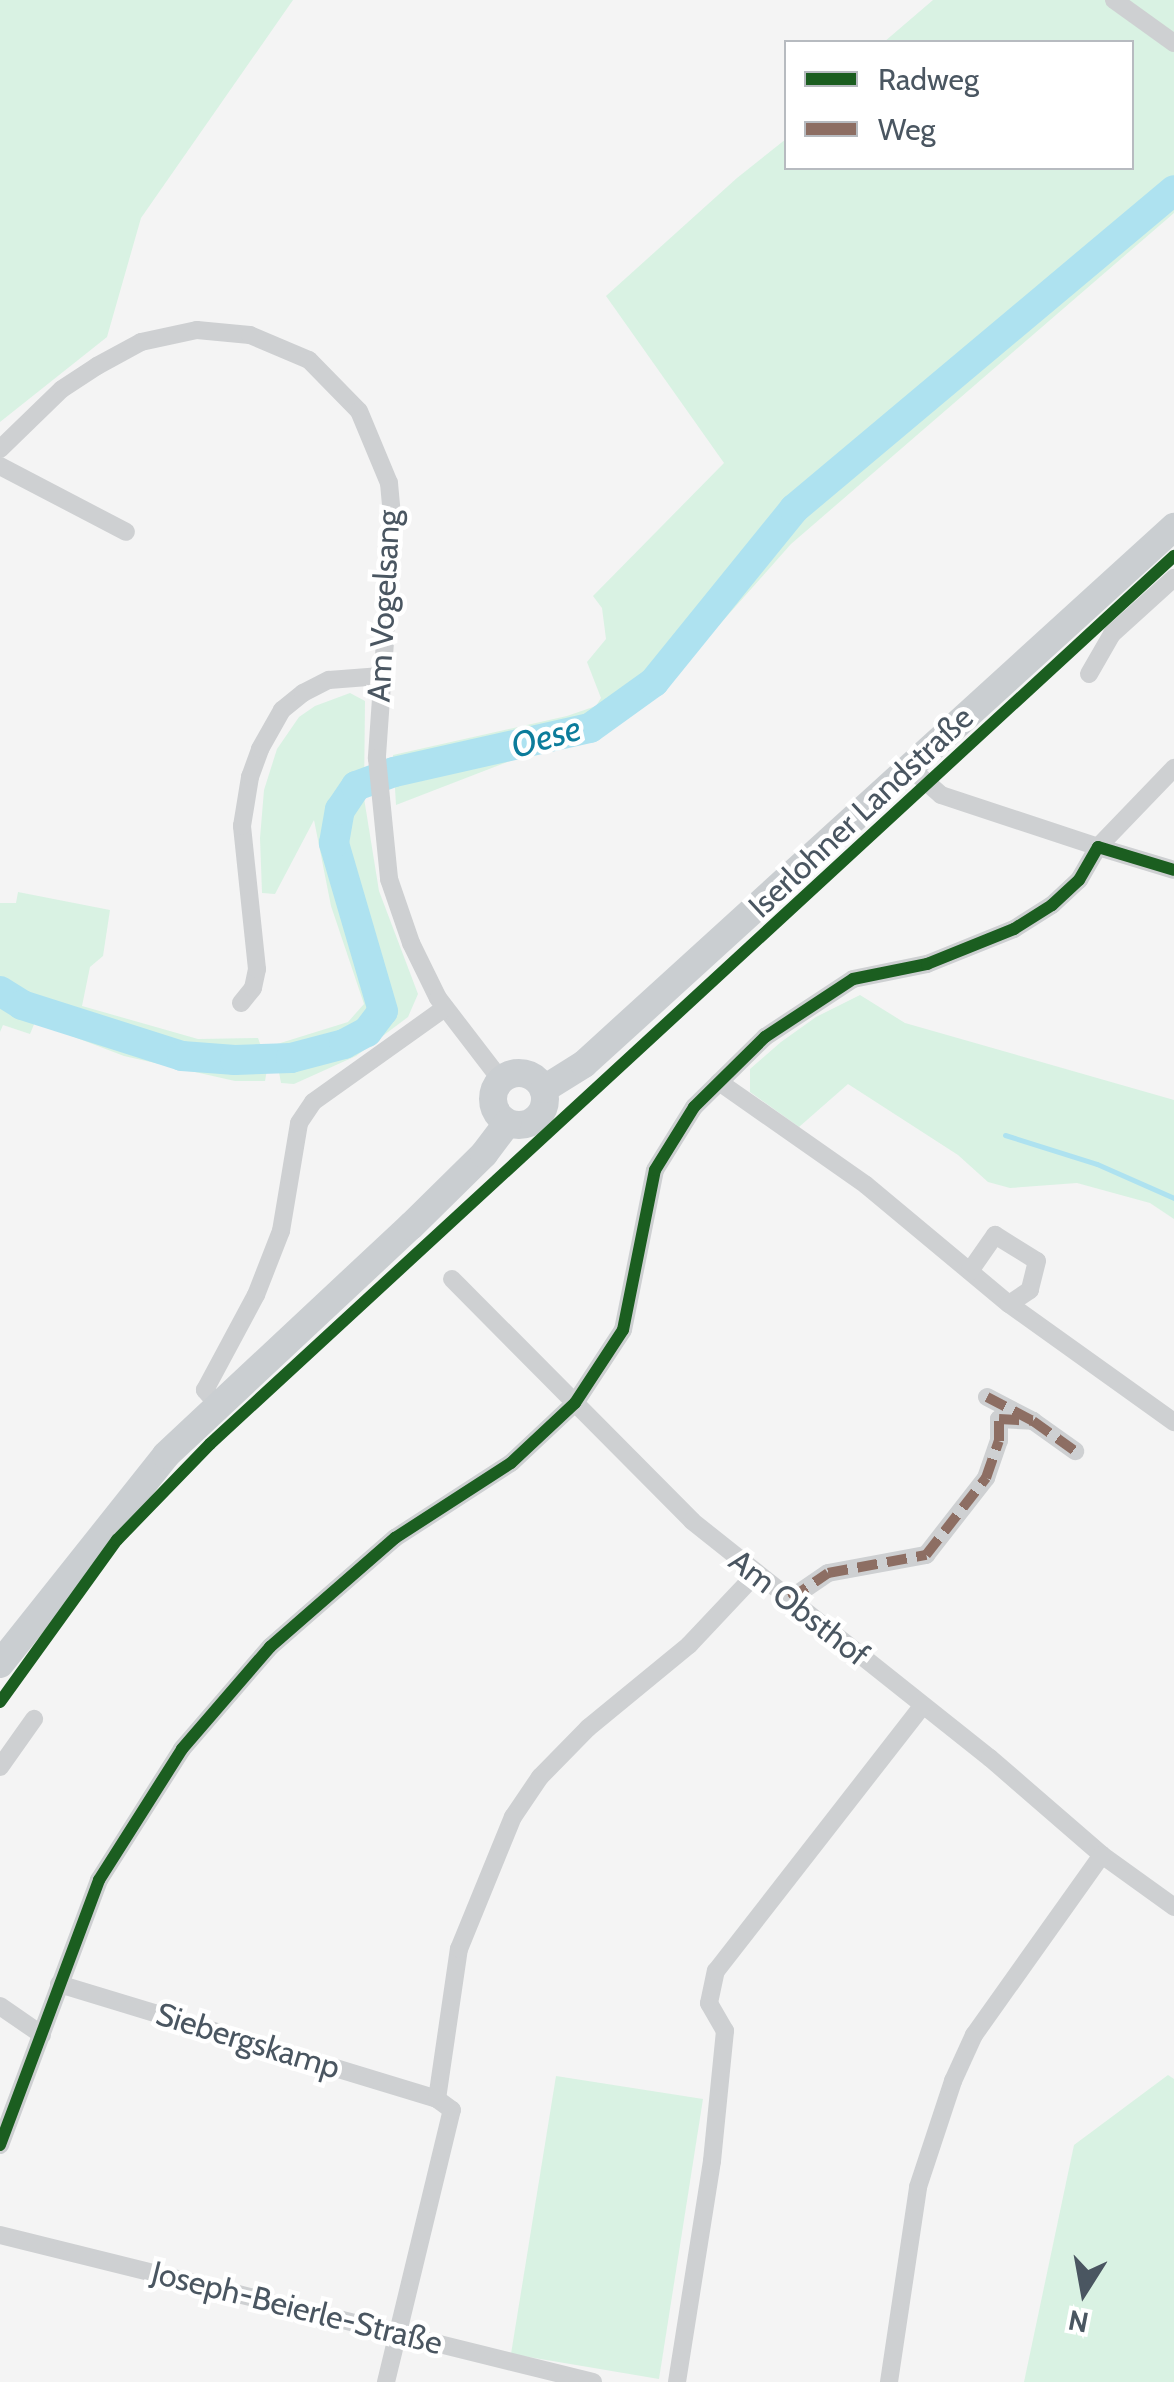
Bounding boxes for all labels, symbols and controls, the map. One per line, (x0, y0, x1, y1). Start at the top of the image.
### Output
legend (784, 40, 1134, 170)
text: Radweg (878, 61, 979, 98)
text: Weg (878, 111, 936, 148)
street label: Am Vogelsang (360, 509, 408, 703)
street label: Iserlohner Landstraße (741, 698, 981, 926)
water label: Oese (506, 707, 586, 767)
street label: Am Obsthof (722, 1542, 876, 1674)
street label: Siebergskamp (151, 1995, 345, 2087)
north arrow (1034, 2242, 1134, 2342)
street label: Joseph-Beierle-Straße (148, 2253, 446, 2363)
text: N (1065, 2303, 1091, 2340)

